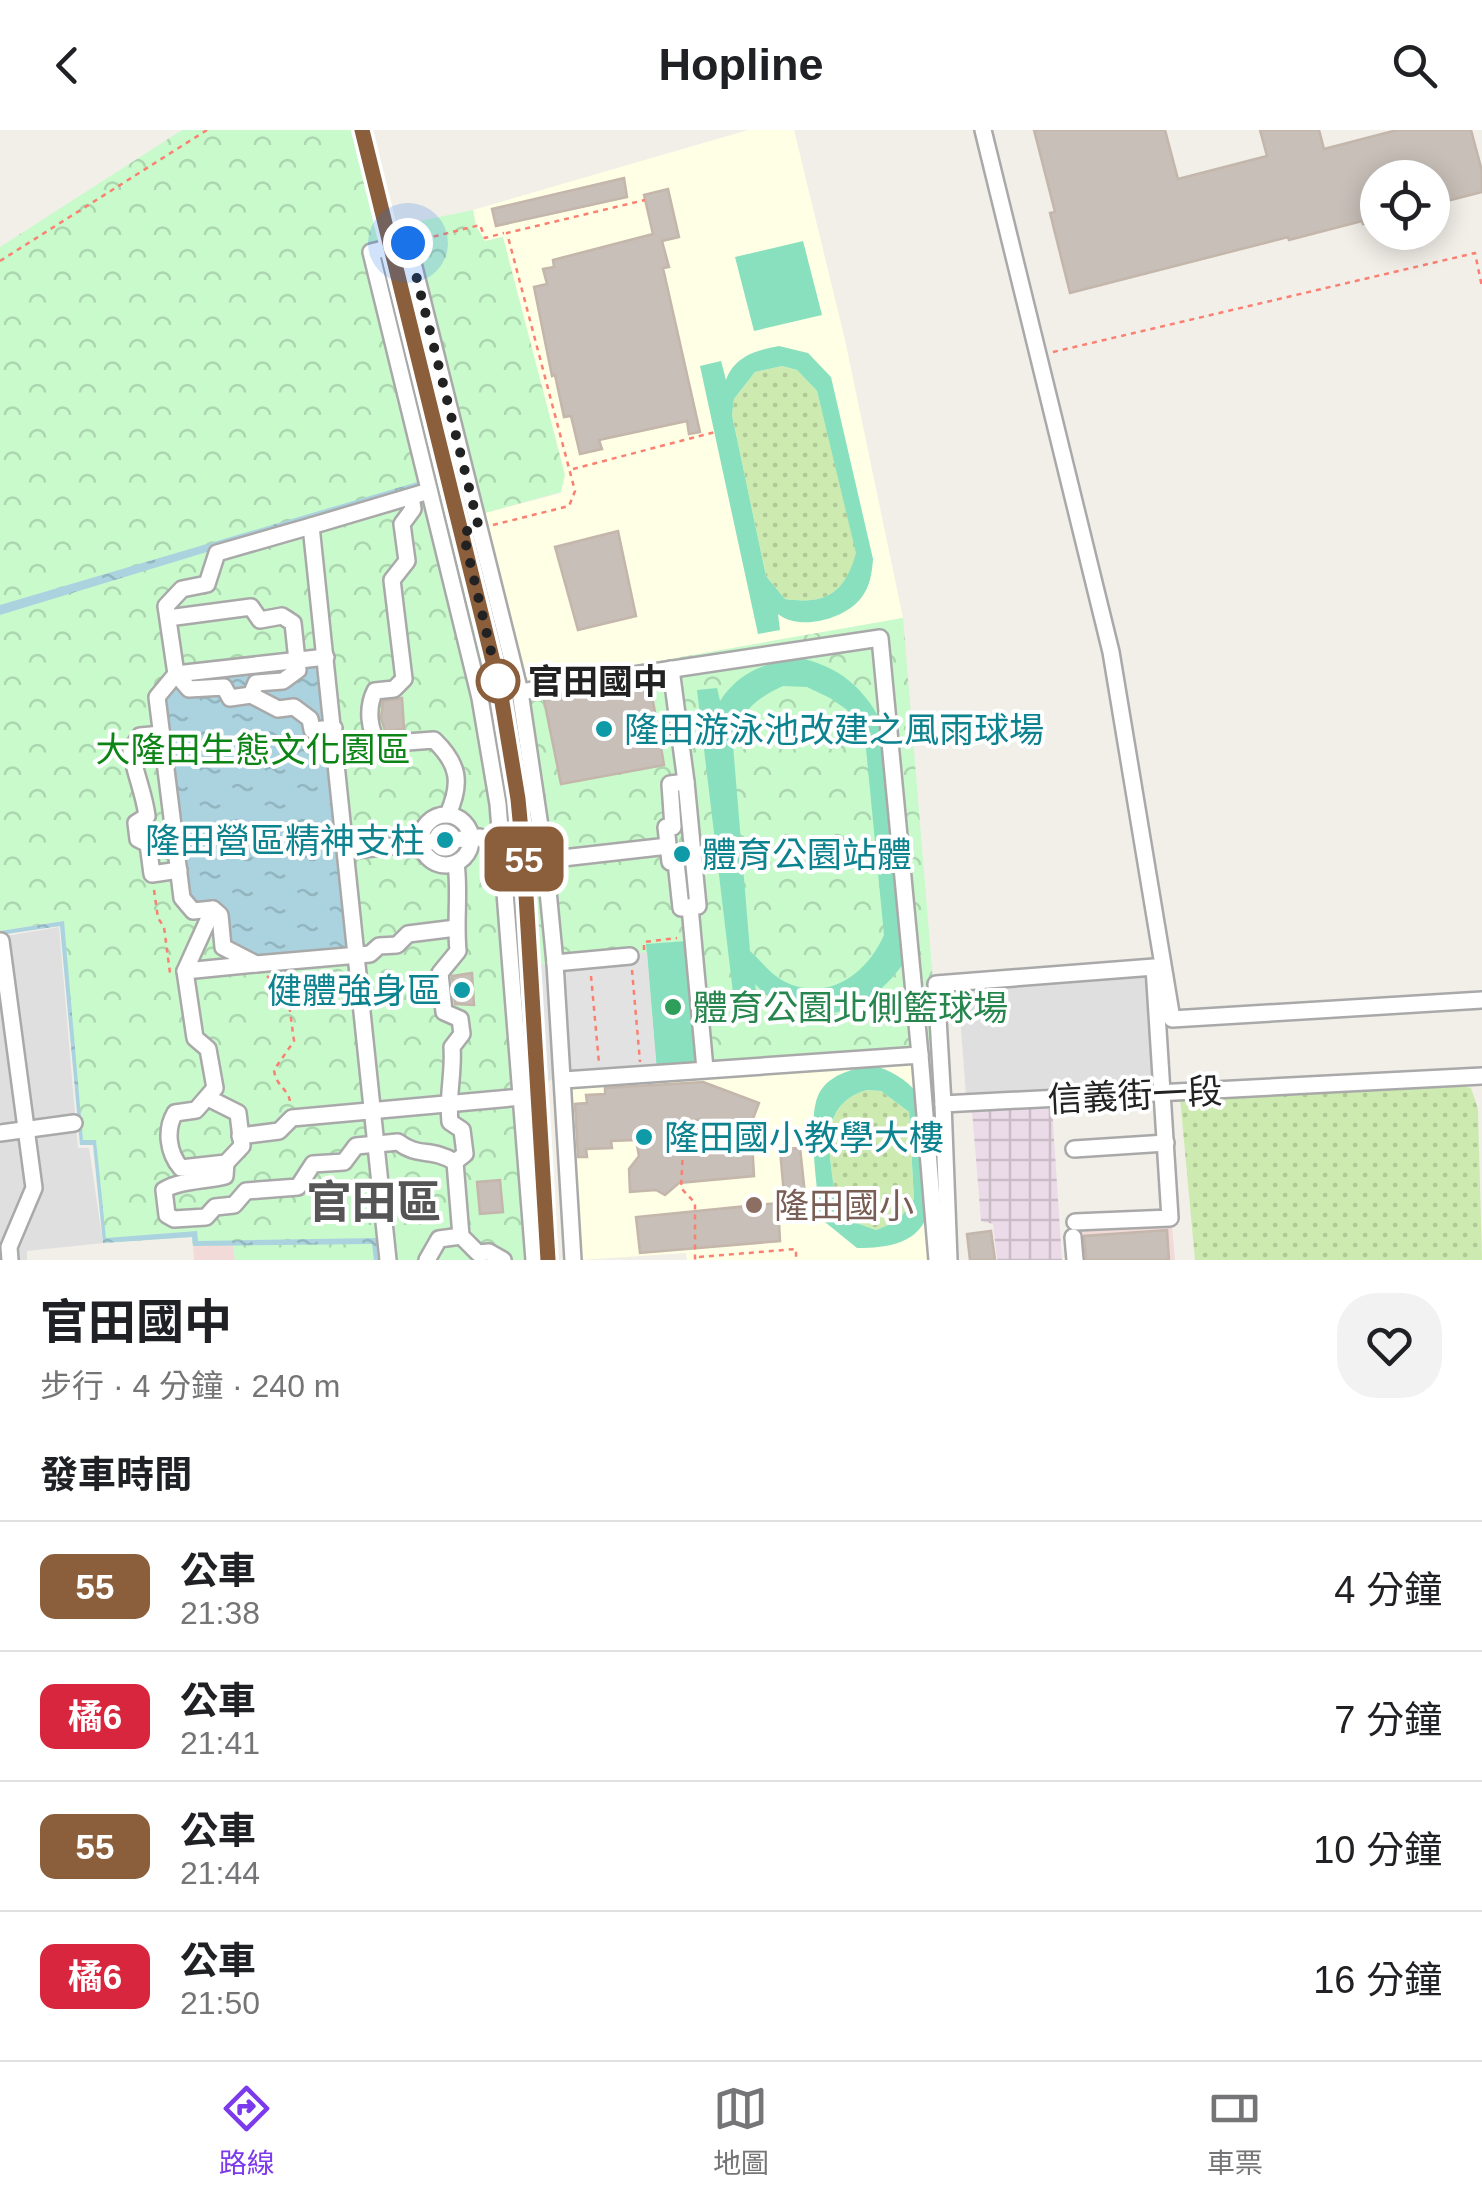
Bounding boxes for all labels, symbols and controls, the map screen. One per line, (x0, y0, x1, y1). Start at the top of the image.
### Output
icon: back (40, 38, 95, 93)
icon: search (1387, 38, 1442, 93)
text: Hopline (659, 39, 824, 90)
map controls (1360, 160, 1450, 250)
button: locate (1360, 160, 1450, 250)
your location (383, 218, 433, 268)
marker: 官田國中 (477, 660, 519, 702)
place label: 官田國中 (528, 662, 668, 701)
place label: 隆田游泳池改建之風雨球場 (624, 710, 1044, 749)
marker: 隆田游泳池改建之風雨球場 (593, 718, 615, 740)
park label: 大隆田生態文化園區 (95, 730, 411, 769)
place label: 隆田營區精神支柱 (145, 821, 425, 860)
line badge: 55 (479, 826, 569, 892)
marker: 隆田營區精神支柱 (434, 829, 456, 851)
place label: 體育公園站體 (702, 835, 912, 874)
text: 55 (505, 840, 543, 879)
marker: 體育公園站體 (671, 843, 693, 865)
place label: 健體強身區 (267, 971, 442, 1010)
marker: 健體強身區 (451, 979, 473, 1001)
place label: 體育公園北側籃球場 (693, 988, 1008, 1027)
marker: 體育公園北側籃球場 (662, 996, 684, 1018)
street label: 信義街一段 (1047, 1071, 1223, 1119)
place label: 隆田國小教學大樓 (664, 1118, 944, 1157)
marker: 隆田國小教學大樓 (633, 1126, 655, 1148)
district label: 官田區 (306, 1177, 442, 1228)
place label: 隆田國小 (774, 1186, 914, 1225)
marker: 隆田國小 (743, 1194, 765, 1216)
button: heart (1337, 1293, 1442, 1398)
text: 官田國中 (40, 1296, 232, 1349)
text: 步行 · 4 分鐘 · 240 m (40, 1368, 341, 1404)
text: 發車時間 (40, 1454, 192, 1496)
text: 公車 (180, 1550, 256, 1592)
text: 55 (76, 1567, 114, 1606)
text: 4 分鐘 (1334, 1569, 1442, 1611)
text: 21:38 (180, 1595, 260, 1631)
text: 公車 (180, 1680, 256, 1722)
text: 橘6 (68, 1697, 122, 1736)
text: 7 分鐘 (1334, 1699, 1442, 1741)
text: 21:41 (180, 1725, 260, 1761)
text: 公車 (180, 1810, 256, 1852)
text: 55 (76, 1827, 114, 1866)
text: 10 分鐘 (1313, 1829, 1442, 1871)
text: 21:44 (180, 1855, 260, 1891)
text: 公車 (180, 1940, 256, 1982)
text: 橘6 (68, 1957, 122, 1996)
text: 16 分鐘 (1313, 1959, 1442, 2001)
text: 21:50 (180, 1985, 260, 2021)
tab: 路線 (219, 2081, 275, 2181)
tab: 地圖 (713, 2081, 769, 2181)
tab: 車票 (1207, 2081, 1263, 2181)

